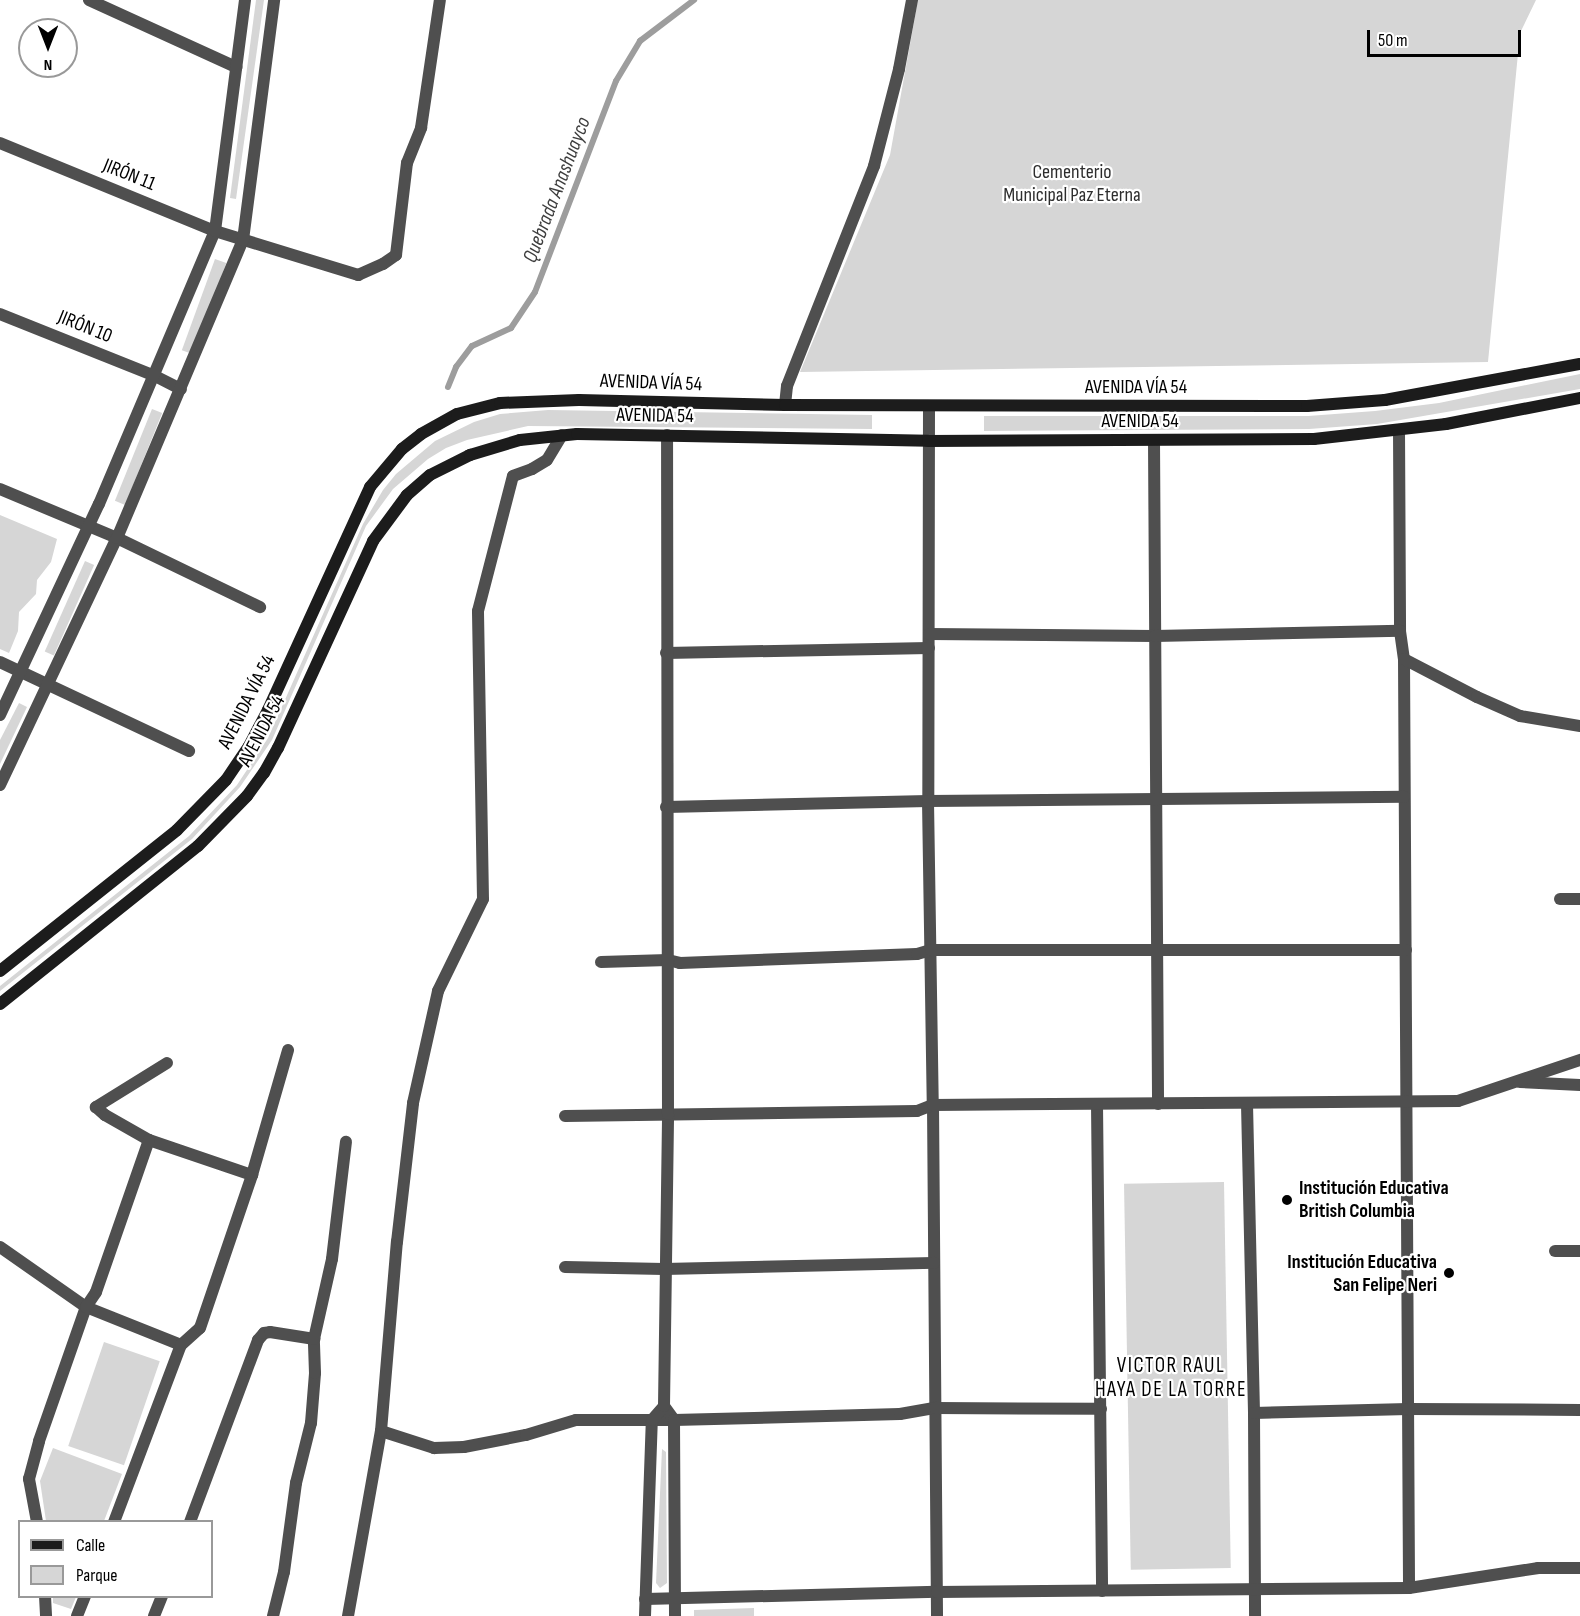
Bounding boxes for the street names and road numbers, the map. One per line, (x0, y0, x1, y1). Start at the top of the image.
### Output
street label: JIRÓN 11 (99, 154, 159, 196)
street label: JIRÓN 10 (54, 305, 116, 349)
street label: AVENIDA VÍA 54 (600, 369, 702, 397)
street label: AVENIDA VÍA 54 (1085, 375, 1187, 399)
street label: AVENIDA 54 (616, 403, 694, 429)
street label: AVENIDA 54 (1101, 409, 1179, 433)
street label: AVENIDA VÍA 54 (213, 651, 281, 753)
street label: AVENIDA 54 (233, 691, 291, 771)

